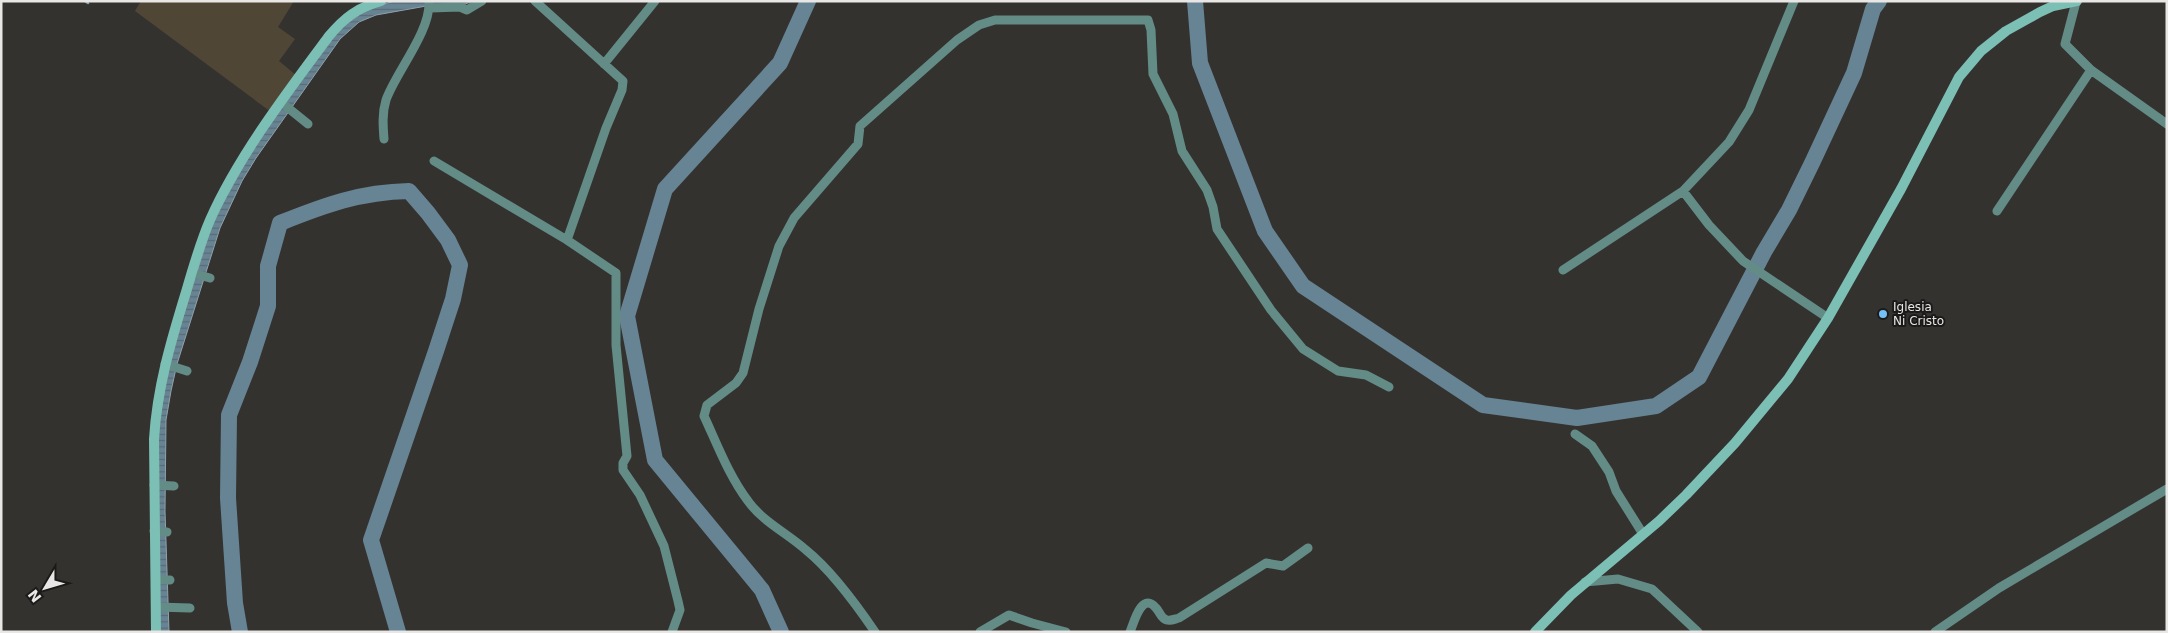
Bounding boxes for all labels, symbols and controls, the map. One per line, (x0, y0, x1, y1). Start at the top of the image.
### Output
place label: Iglesia Ni Cristo (1893, 300, 1944, 328)
marker: Iglesia Ni Cristo (1877, 308, 1889, 320)
north arrow (20, 563, 70, 613)
text: N (25, 586, 45, 606)

